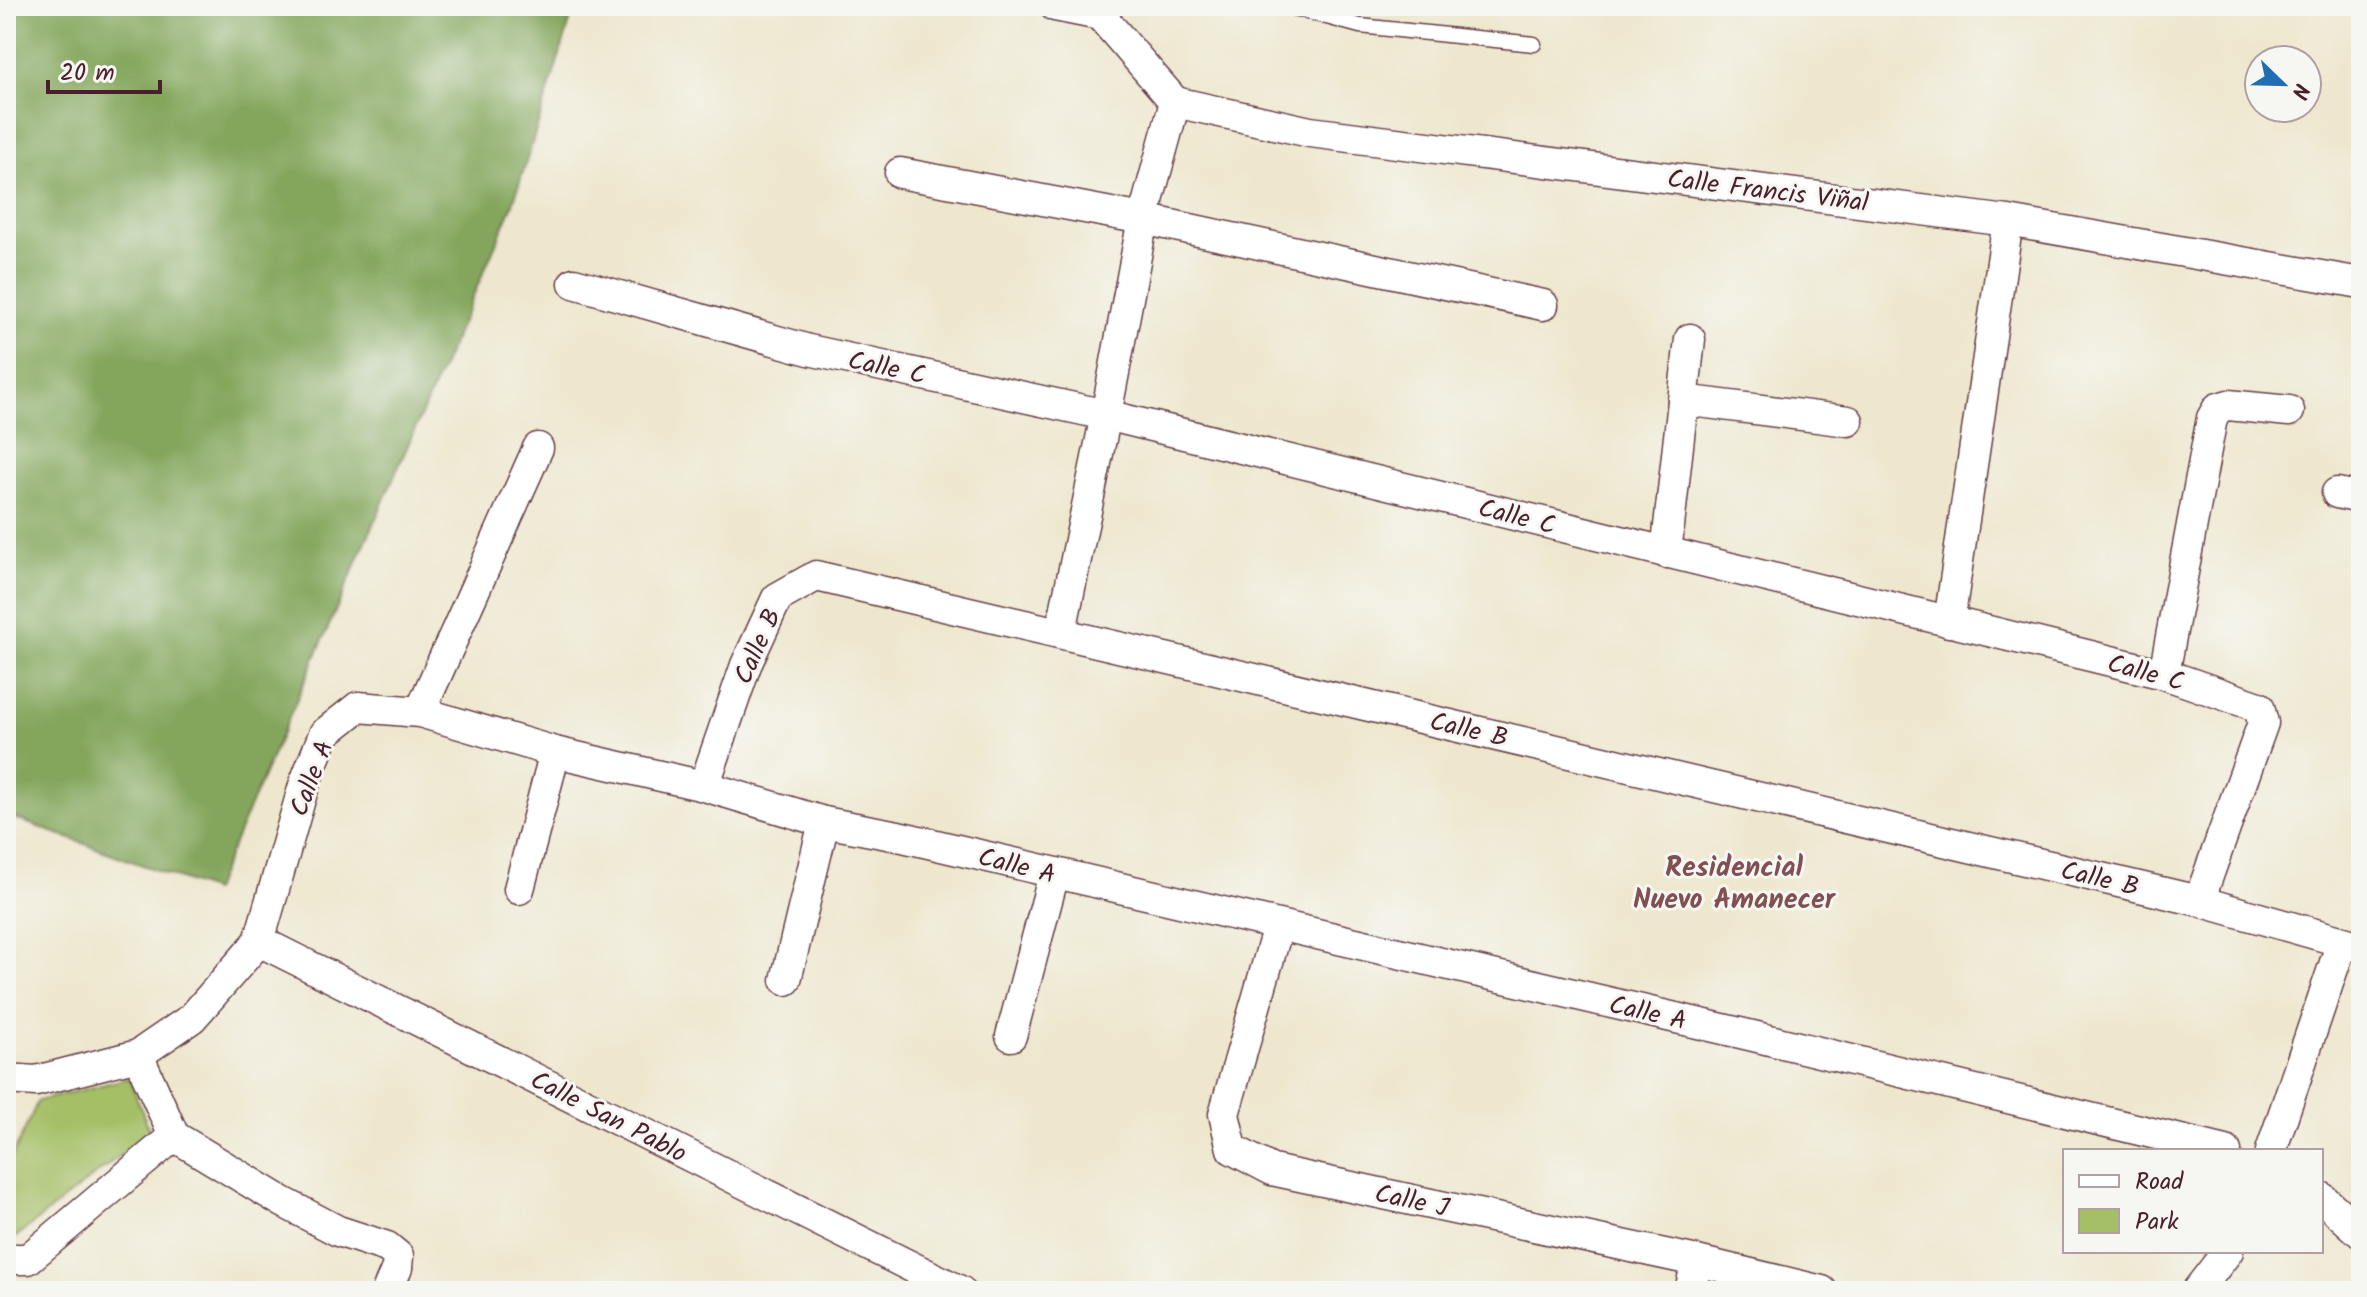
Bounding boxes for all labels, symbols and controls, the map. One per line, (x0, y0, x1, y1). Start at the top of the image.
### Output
scale bar (48, 44, 160, 94)
north arrow (2243, 44, 2323, 124)
text: 20 m (60, 54, 115, 93)
text: N (2280, 78, 2318, 104)
street label: Calle Francis Viñal (1665, 159, 1871, 225)
street label: Calle C (844, 340, 929, 398)
street label: Calle C (1473, 488, 1560, 548)
street label: Calle B (724, 602, 794, 692)
street label: Calle C (2102, 644, 2189, 704)
street label: Calle B (1425, 702, 1512, 760)
street label: Calle A (279, 735, 347, 823)
street label: Calle A (973, 837, 1060, 897)
district label: Residencial Nuevo Amanecer (1633, 846, 1837, 923)
street label: Calle B (2056, 851, 2143, 909)
street label: Calle A (1605, 985, 1690, 1043)
street label: Calle San Pablo (522, 1060, 694, 1175)
legend (2063, 1149, 2323, 1253)
text: Road (2135, 1163, 2184, 1202)
street label: Calle J (1371, 1174, 1453, 1230)
text: Park (2135, 1203, 2179, 1242)

